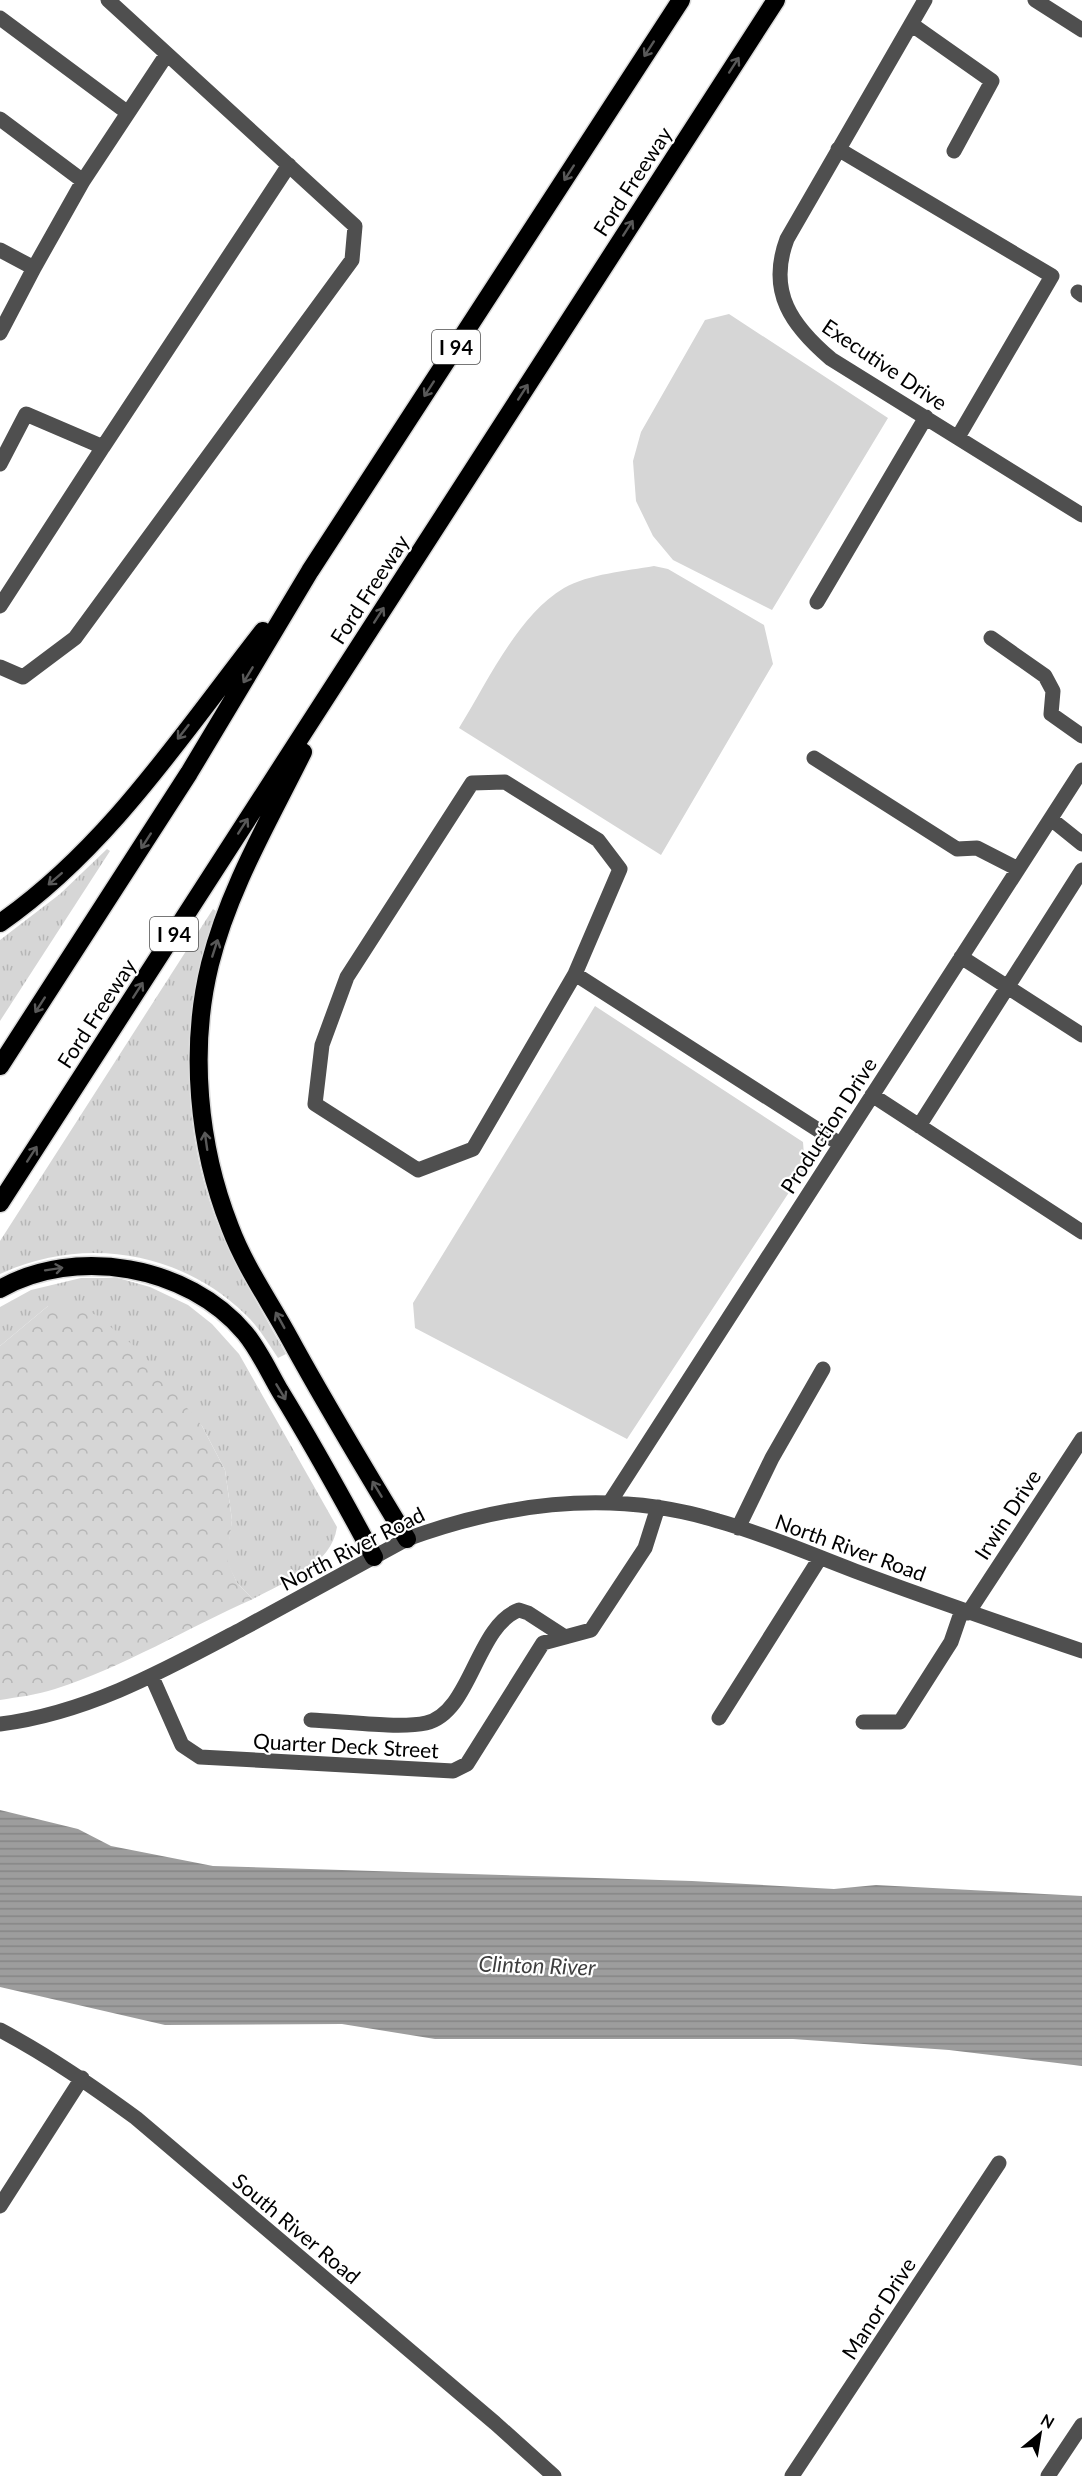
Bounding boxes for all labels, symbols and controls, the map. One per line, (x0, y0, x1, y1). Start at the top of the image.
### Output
one-way arrow (643, 40, 655, 57)
one-way arrow (728, 57, 740, 73)
street label: Ford Freeway (588, 122, 677, 240)
one-way arrow (563, 164, 576, 181)
one-way arrow (622, 220, 635, 237)
street label: Executive Drive (818, 313, 952, 415)
road number: I 94 (432, 330, 480, 364)
one-way arrow (422, 380, 435, 397)
one-way arrow (517, 384, 529, 401)
street label: Ford Freeway (325, 530, 414, 648)
one-way arrow (373, 607, 386, 624)
one-way arrow (242, 666, 254, 683)
one-way arrow (177, 724, 190, 740)
one-way arrow (238, 818, 250, 835)
one-way arrow (139, 832, 151, 849)
one-way arrow (47, 872, 63, 885)
road number: I 94 (150, 917, 198, 951)
one-way arrow (210, 939, 221, 958)
street label: Ford Freeway (52, 954, 141, 1072)
one-way arrow (132, 982, 144, 999)
one-way arrow (34, 996, 46, 1013)
street label: Production Drive (775, 1052, 881, 1198)
one-way arrow (201, 1132, 212, 1152)
one-way arrow (25, 1145, 38, 1162)
one-way arrow (44, 1263, 64, 1274)
one-way arrow (274, 1312, 286, 1329)
one-way arrow (275, 1383, 287, 1400)
street label: Irwin Drive (969, 1464, 1045, 1564)
one-way arrow (370, 1481, 382, 1498)
street label: North River Road (276, 1501, 428, 1595)
street label: North River Road (772, 1508, 930, 1586)
street label: Quarter Deck Street (253, 1728, 440, 1762)
water label: Clinton River (478, 1949, 596, 1981)
street label: South River Road (228, 2168, 366, 2288)
street label: Manor Drive (836, 2253, 920, 2363)
north arrow (1010, 2404, 1070, 2464)
text: N (1038, 2409, 1058, 2432)

